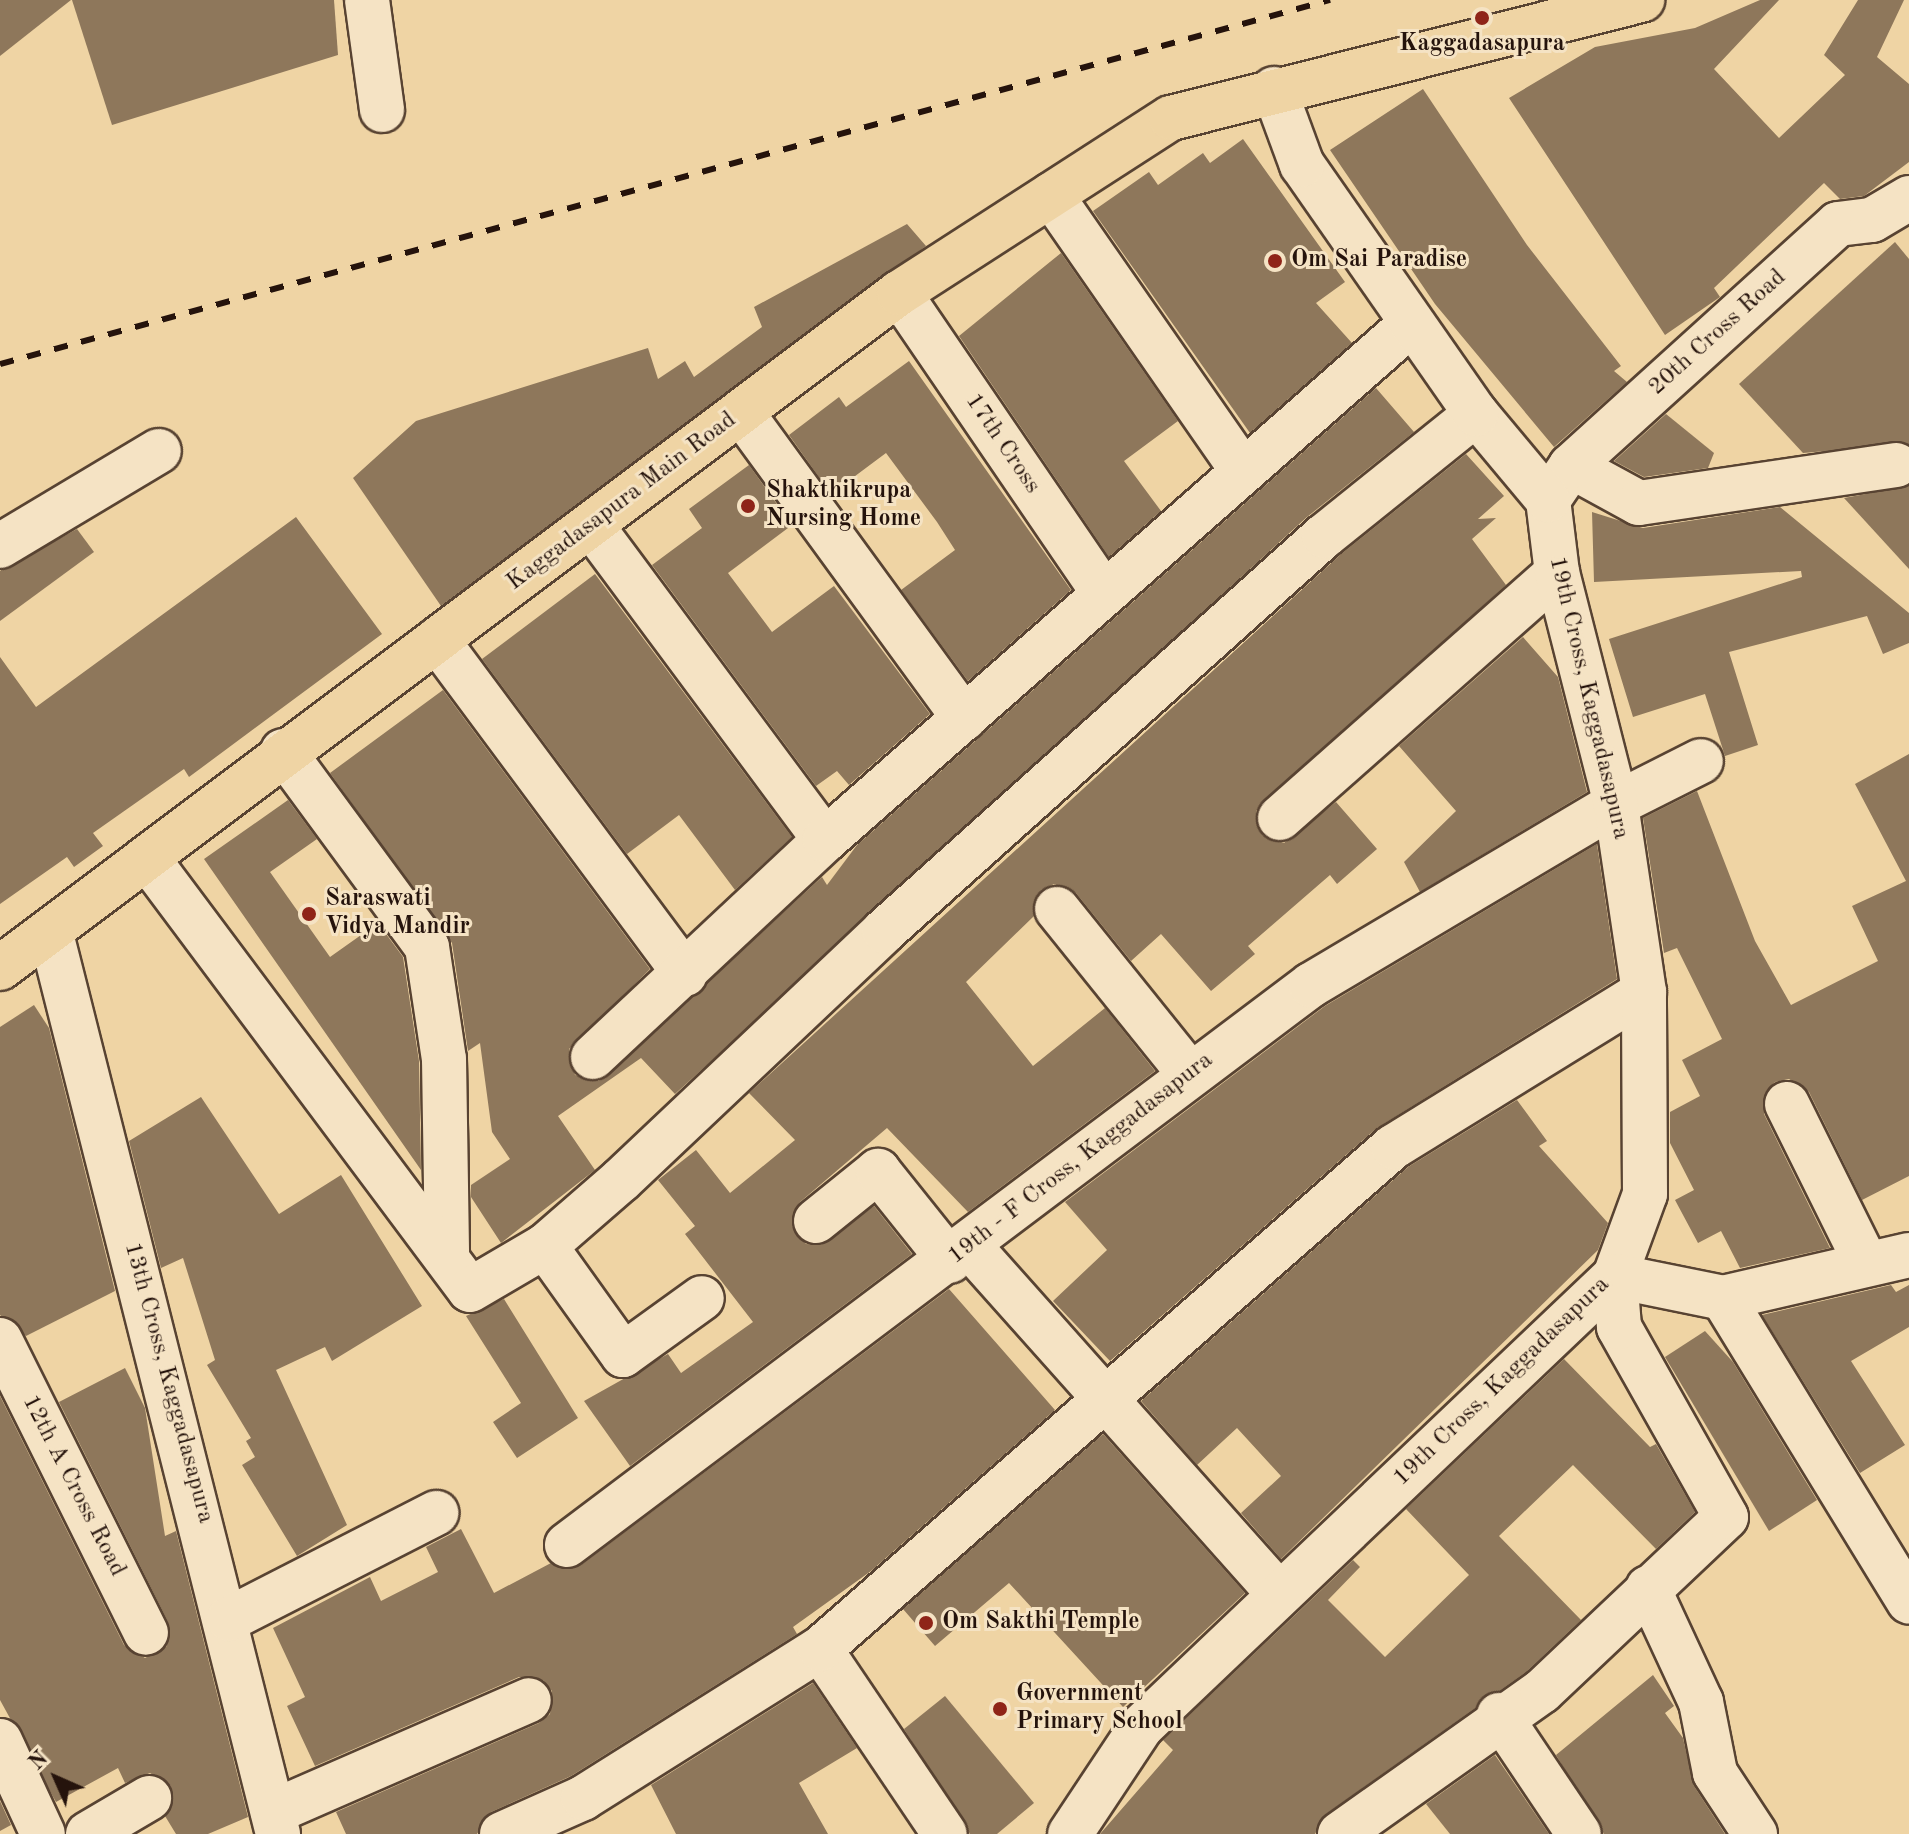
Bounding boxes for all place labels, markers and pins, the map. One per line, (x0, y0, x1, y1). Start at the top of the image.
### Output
marker: Kaggadasapura (1473, 9, 1491, 27)
place label: Kaggadasapura (1399, 31, 1565, 59)
place label: Om Sai Paradise (1291, 247, 1467, 275)
marker: Om Sai Paradise (1266, 252, 1284, 270)
place label: Shakthikrupa Nursing Home (766, 478, 921, 534)
marker: Shakthikrupa Nursing Home (737, 495, 759, 517)
place label: Saraswati Vidya Mandir (325, 886, 470, 942)
marker: Saraswati Vidya Mandir (300, 905, 318, 923)
place label: Om Sakthi Temple (942, 1609, 1139, 1637)
marker: Om Sakthi Temple (917, 1614, 935, 1632)
place label: Government Primary School (1016, 1681, 1183, 1737)
marker: Government Primary School (991, 1700, 1009, 1718)

